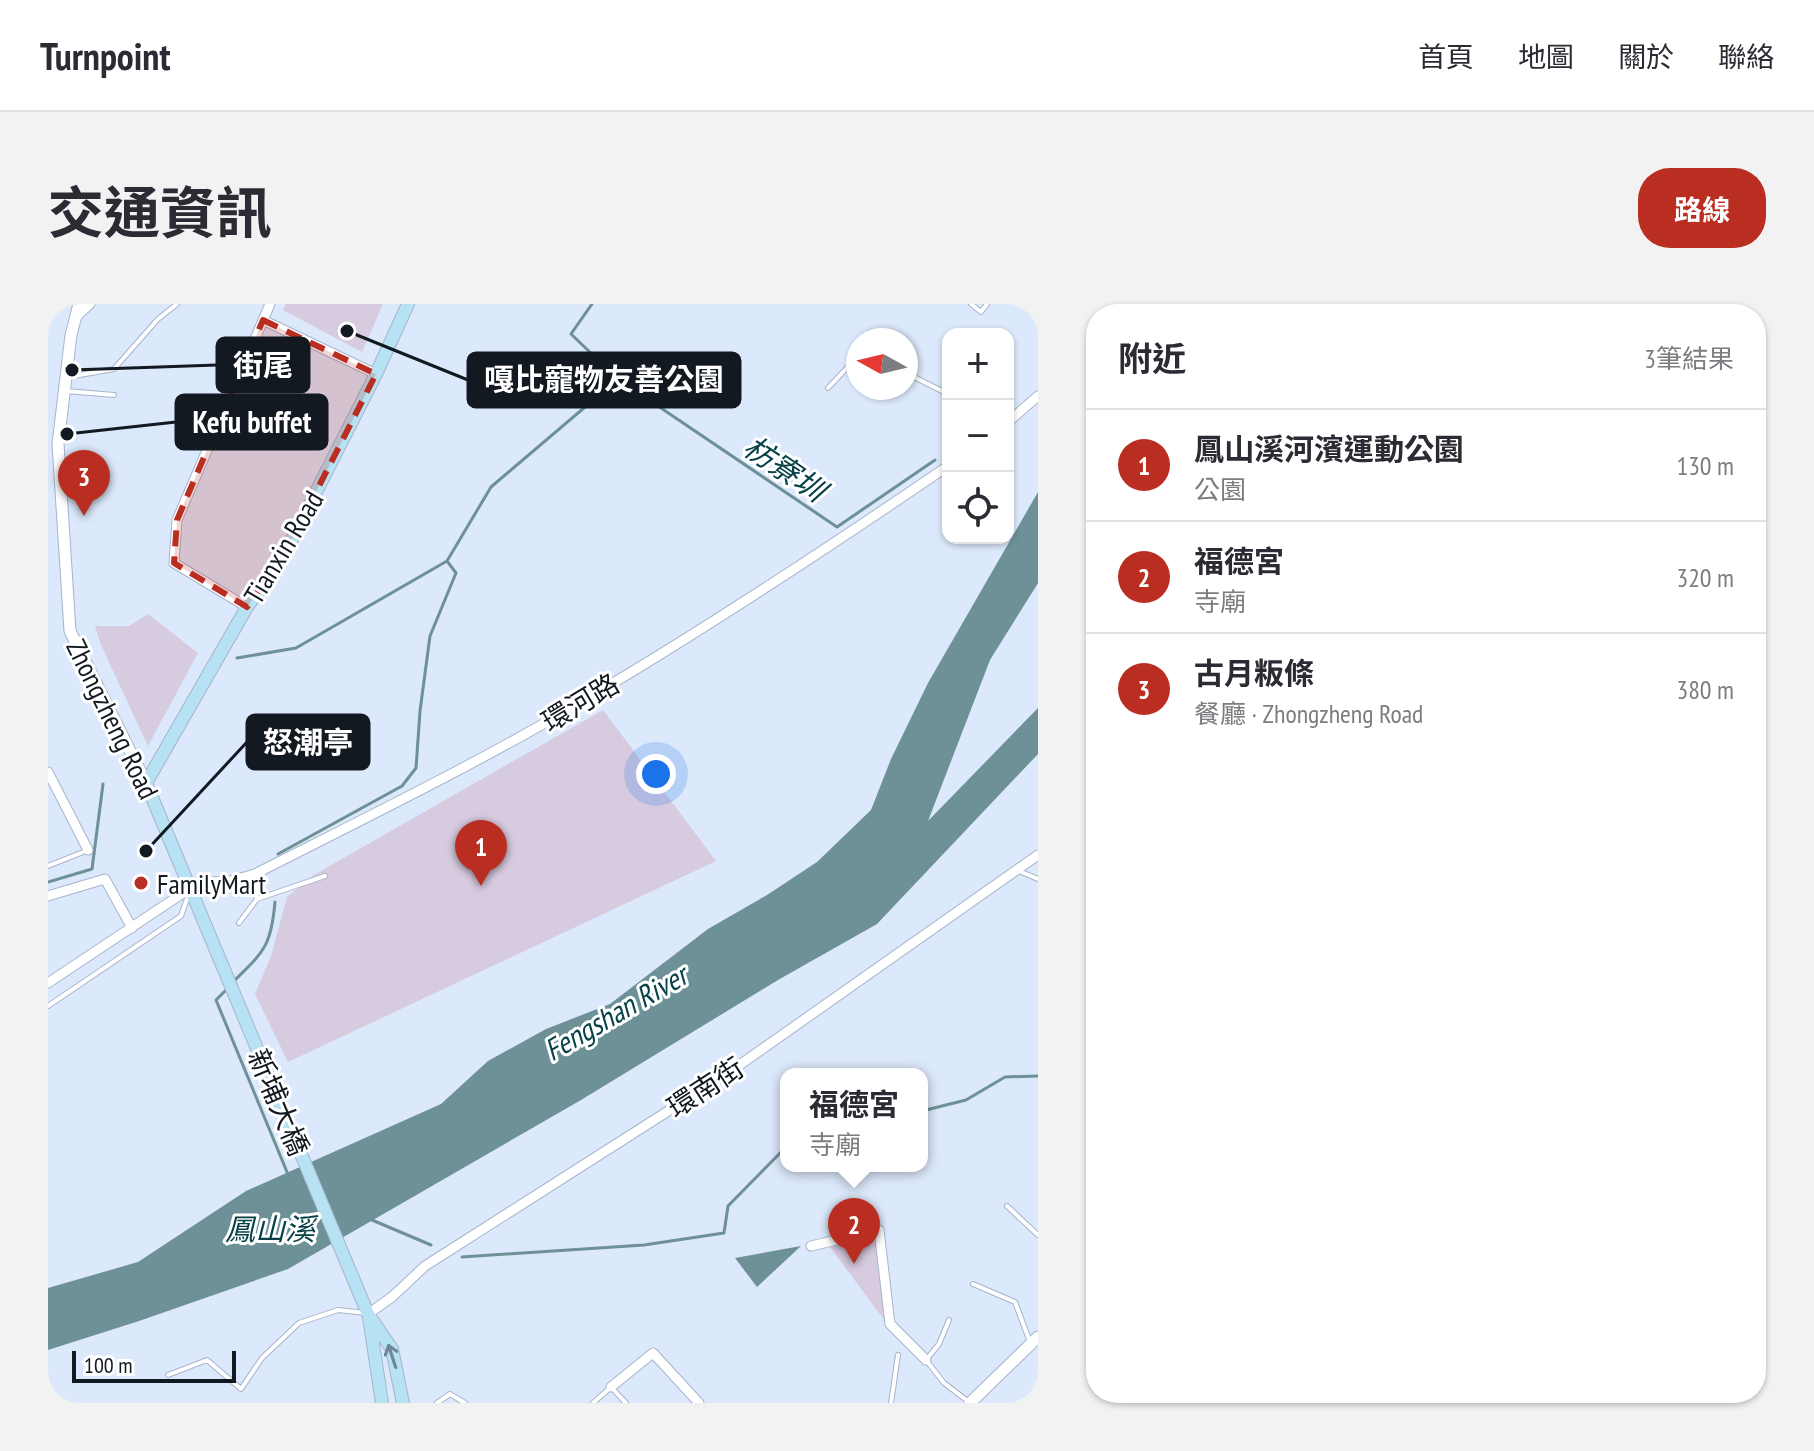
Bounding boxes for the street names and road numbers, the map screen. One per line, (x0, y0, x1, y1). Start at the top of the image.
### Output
street label: Tianxin Road (235, 484, 331, 610)
street label: Zhongzheng Road (58, 633, 168, 805)
street label: 環河路 (534, 665, 626, 739)
street label: 新埔大橋 (240, 1043, 318, 1161)
street label: 環南街 (660, 1049, 750, 1125)

